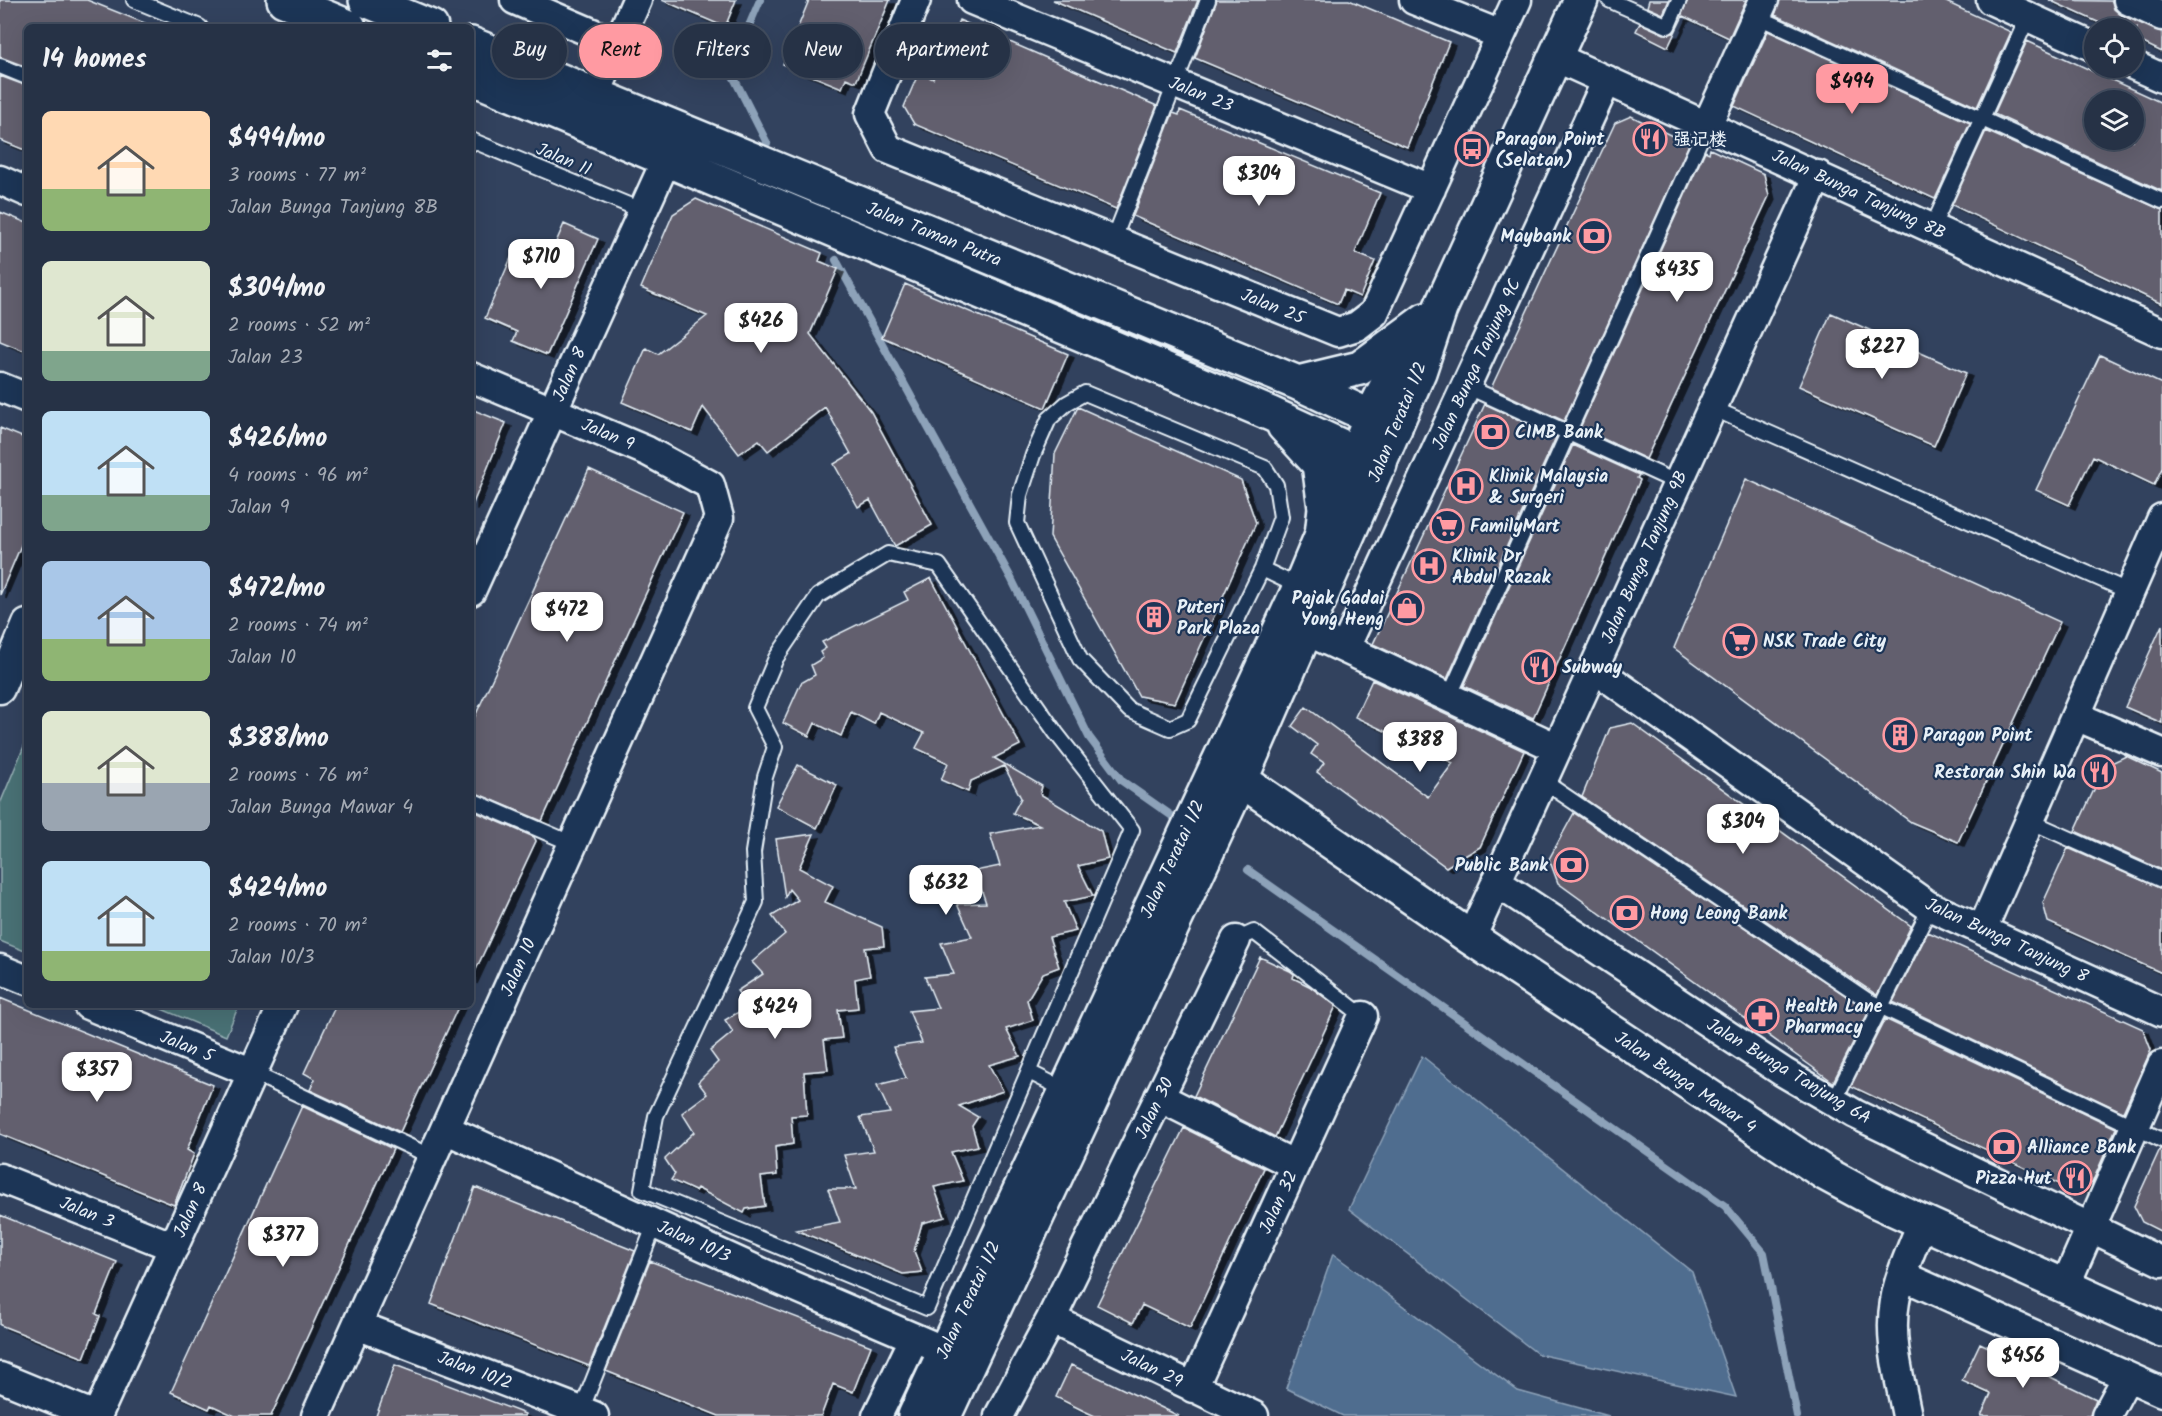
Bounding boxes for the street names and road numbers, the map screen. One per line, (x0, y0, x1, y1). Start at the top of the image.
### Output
street label: Jalan 23 (1164, 69, 1237, 121)
street label: Jalan 11 (531, 136, 596, 185)
street label: Jalan Bunga Tanjung 8B (1767, 142, 1950, 248)
street label: Jalan Taman Putra (861, 195, 1006, 276)
street label: Jalan Bunga Tanjung 9C (1425, 274, 1530, 455)
street label: Jalan 25 (1236, 281, 1310, 334)
street label: Jalan 8 (545, 342, 595, 407)
street label: Jalan Teratai 1/2 (1361, 358, 1436, 487)
street label: Jalan 9 (576, 411, 639, 460)
street label: Jalan Bunga Tanjung 9B (1594, 466, 1697, 649)
street label: Jalan Teratai 1/2 (1133, 795, 1214, 924)
street label: Jalan Bunga Tanjung 8 (1920, 891, 2093, 992)
street label: Jalan 10 (494, 934, 545, 1001)
street label: Jalan Bunga Tanjung 6A (1700, 1012, 1876, 1133)
street label: Jalan 5 (155, 1023, 219, 1072)
street label: Jalan Bunga Mawar 4 (1608, 1025, 1762, 1142)
street label: Jalan 30 (1128, 1073, 1183, 1145)
street label: Jalan 32 (1252, 1166, 1307, 1239)
street label: Jalan 8 (166, 1178, 216, 1243)
street label: Jalan 3 (55, 1189, 118, 1237)
street label: Jalan 10/3 (652, 1213, 735, 1271)
street label: Jalan Teratai 1/2 (929, 1236, 1010, 1365)
street label: Jalan 29 (1115, 1342, 1187, 1397)
street label: Jalan 10/2 (433, 1344, 516, 1399)

